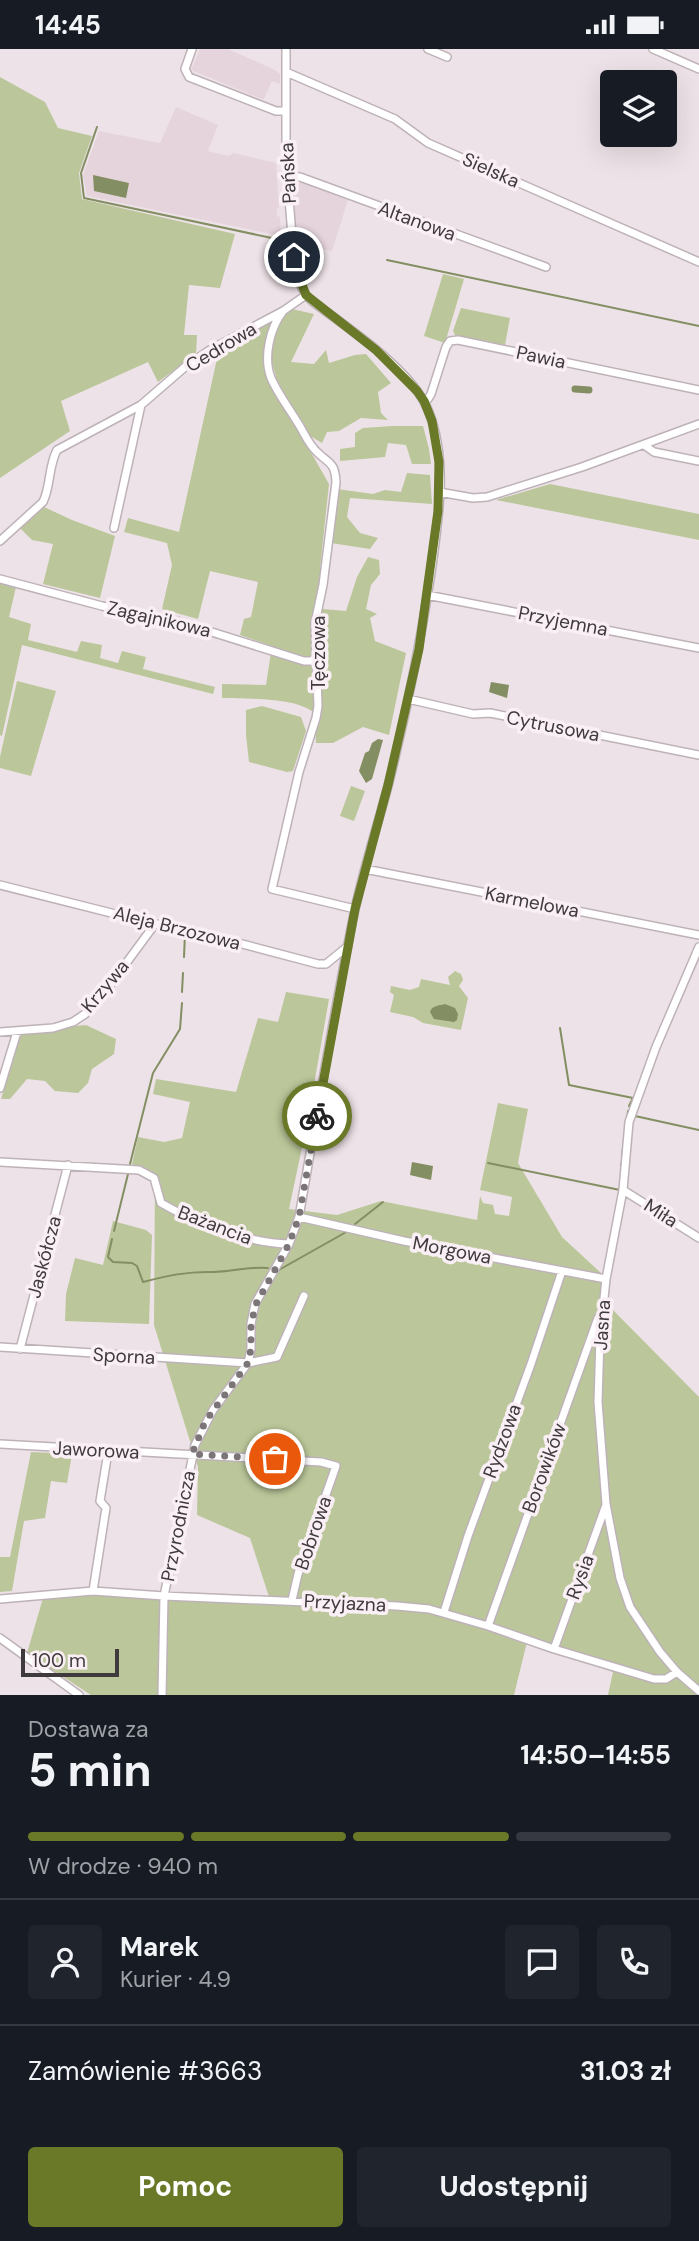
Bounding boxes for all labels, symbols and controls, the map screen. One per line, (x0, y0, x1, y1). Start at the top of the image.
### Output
text: 14:45 (35, 8, 101, 42)
map controls (600, 70, 677, 147)
button: layers (600, 70, 677, 147)
street label: Pańska (274, 142, 302, 204)
street label: Sielska (459, 146, 523, 194)
street label: Altanowa (375, 195, 459, 247)
pin (264, 227, 324, 287)
icon: home (275, 238, 313, 276)
street label: Cedrowa (181, 316, 261, 378)
street label: Pawia (514, 340, 568, 374)
street label: Zagajnikowa (105, 595, 213, 643)
street label: Przyjemna (516, 600, 610, 642)
street label: Tęczowa (306, 616, 331, 690)
street label: Cytrusowa (504, 705, 602, 747)
street label: Karmelowa (483, 881, 581, 923)
street label: Aleja Brzozowa (111, 900, 243, 956)
street label: Krzywa (76, 954, 134, 1018)
courier (282, 1081, 352, 1151)
icon: bike (298, 1097, 336, 1135)
street label: Miła (639, 1193, 683, 1233)
street label: Bażancia (174, 1199, 256, 1251)
street label: Jaskółcza (21, 1213, 67, 1301)
street label: Morgowa (411, 1230, 493, 1270)
street label: Jasna (588, 1299, 616, 1351)
street label: Sporna (92, 1342, 156, 1370)
street label: Rydzowa (477, 1401, 527, 1481)
street label: Borowików (516, 1419, 572, 1516)
pin (245, 1429, 305, 1489)
street label: Jaworowa (52, 1435, 140, 1465)
icon: bag (256, 1440, 294, 1478)
street label: Przyrodnicza (155, 1468, 201, 1584)
street label: Bobrowa (289, 1493, 337, 1573)
street label: Rysia (560, 1551, 600, 1603)
street label: Przyjazna (303, 1588, 387, 1618)
scale bar (21, 1646, 119, 1678)
text: 100 m (32, 1648, 86, 1673)
text: Dostawa za (28, 1714, 149, 1744)
text: 14:50–14:55 (520, 1738, 671, 1772)
text: 5 min (28, 1740, 152, 1800)
text: W drodze · 940 m (28, 1851, 218, 1881)
button: person (28, 1925, 102, 1999)
button: chat (505, 1925, 579, 1999)
button: phone (597, 1925, 671, 1999)
text: Marek (120, 1930, 199, 1964)
text: Kurier · 4.9 (120, 1964, 231, 1994)
text: Zamówienie #3663 (28, 2054, 262, 2088)
text: 31.03 zł (580, 2054, 671, 2088)
button: Pomoc (28, 2147, 343, 2227)
button: Udostępnij (357, 2147, 671, 2227)

